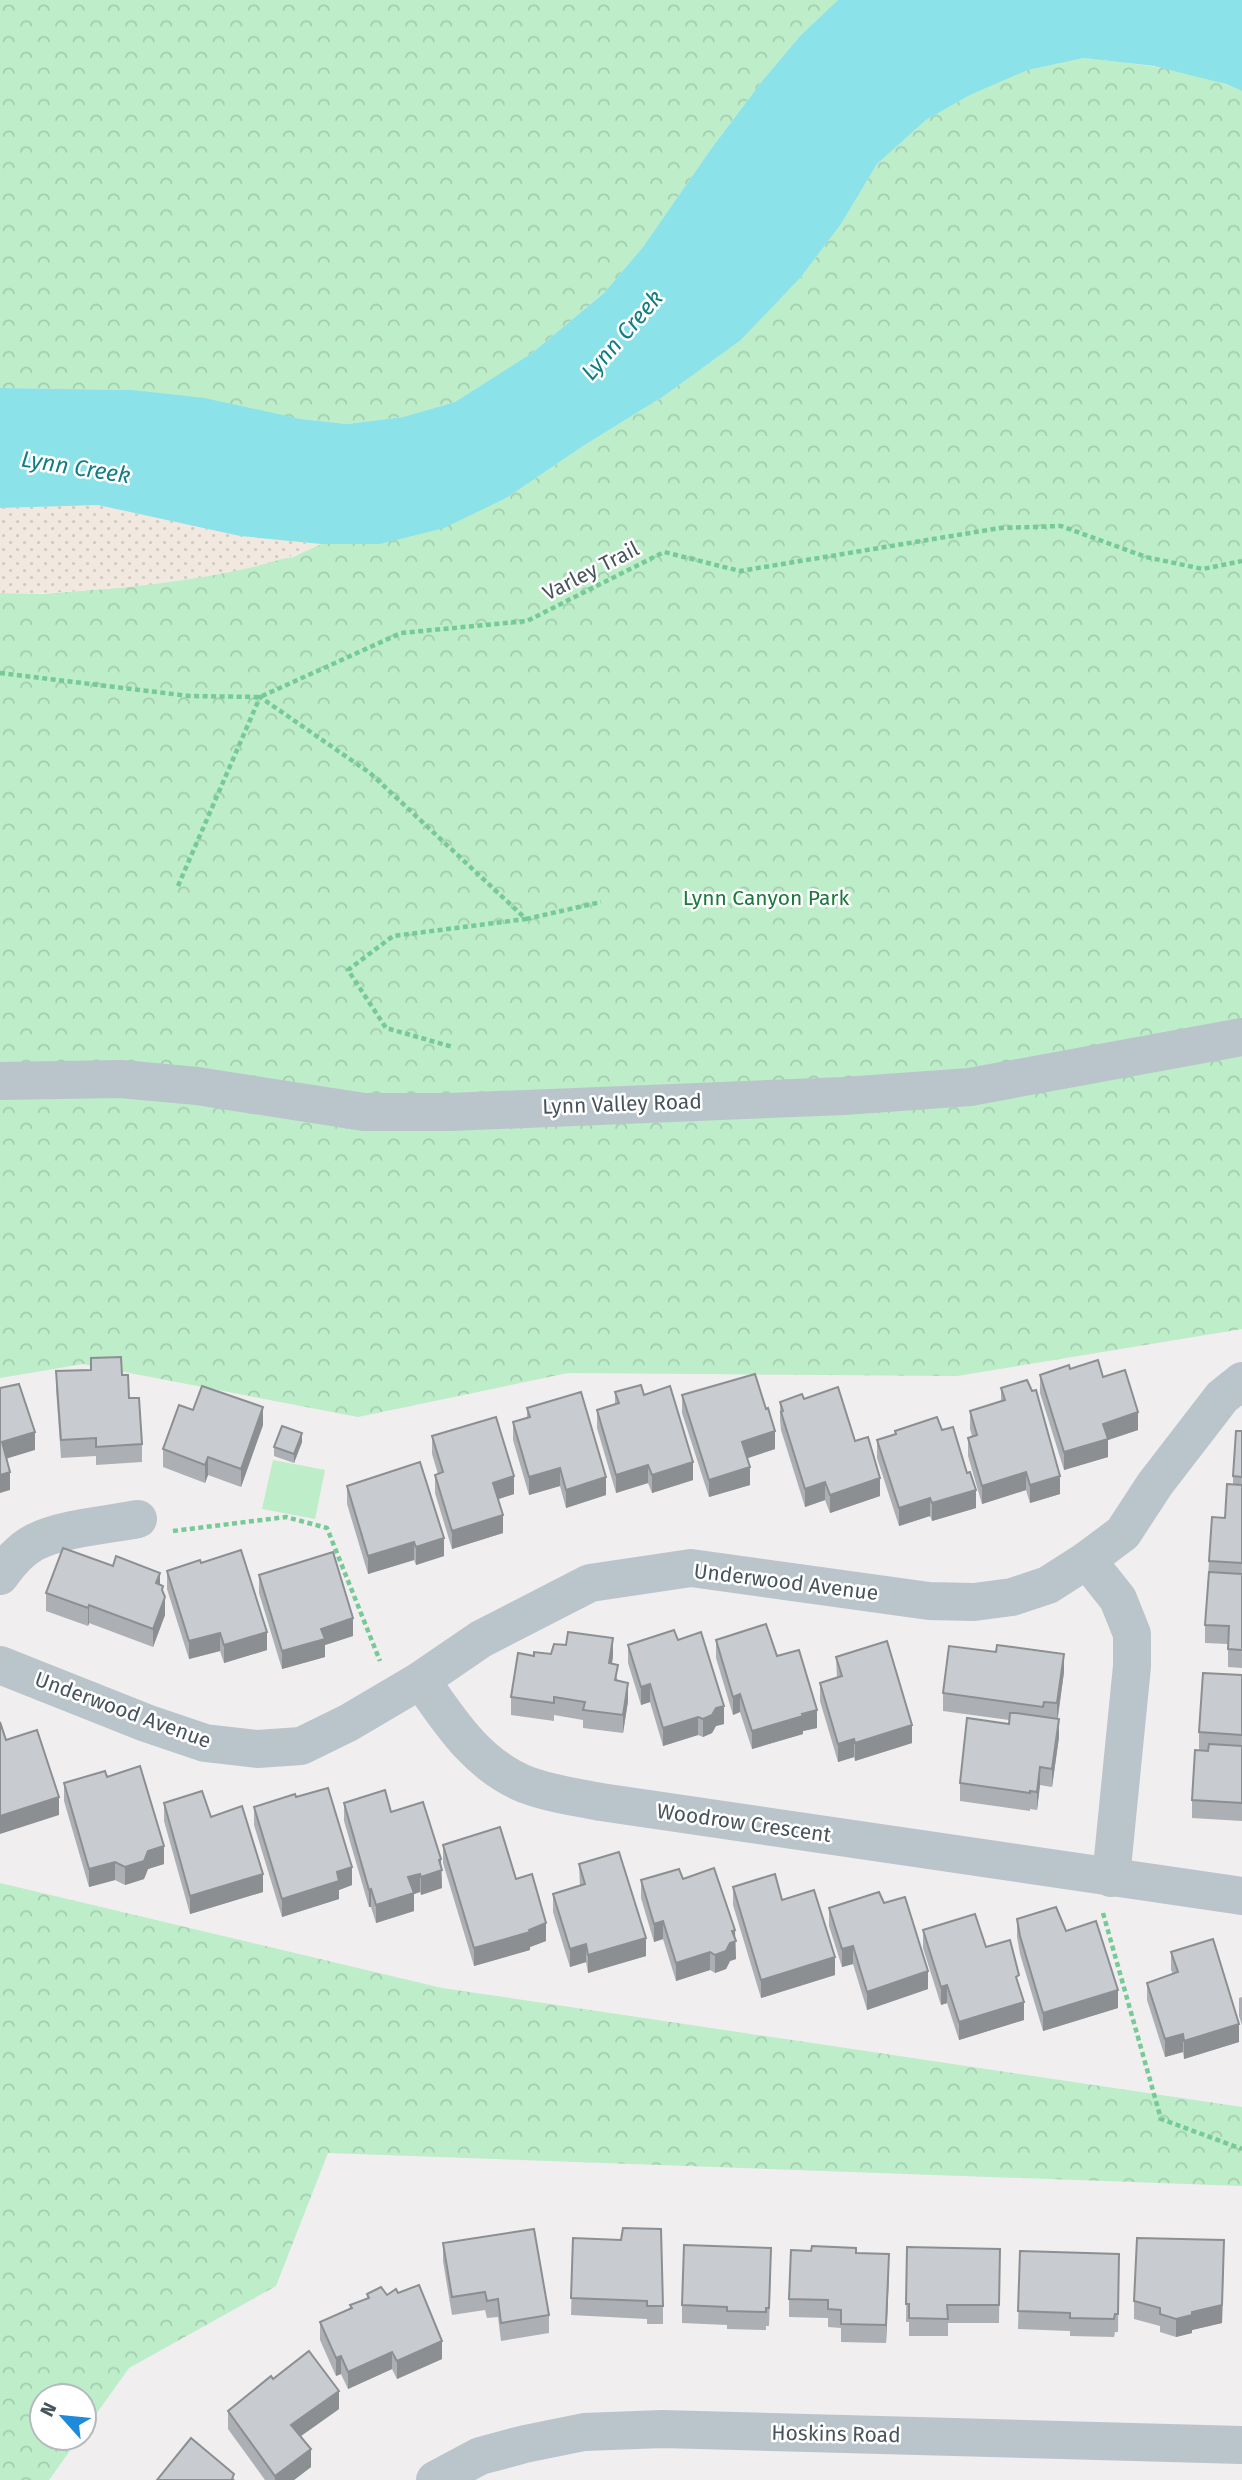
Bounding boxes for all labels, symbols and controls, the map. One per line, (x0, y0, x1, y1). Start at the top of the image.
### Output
water label: Lynn Creek (575, 284, 669, 386)
water label: Lynn Creek (19, 445, 133, 489)
street label: Varley Trail (538, 536, 644, 606)
park label: Lynn Canyon Park (683, 885, 849, 911)
street label: Lynn Valley Road (542, 1088, 702, 1120)
street label: Underwood Avenue (692, 1558, 880, 1606)
street label: Underwood Avenue (31, 1666, 215, 1754)
street label: Woodrow Crescent (655, 1798, 833, 1848)
north arrow (28, 2382, 98, 2452)
text: N (35, 2399, 61, 2420)
street label: Hoskins Road (771, 2420, 901, 2448)

